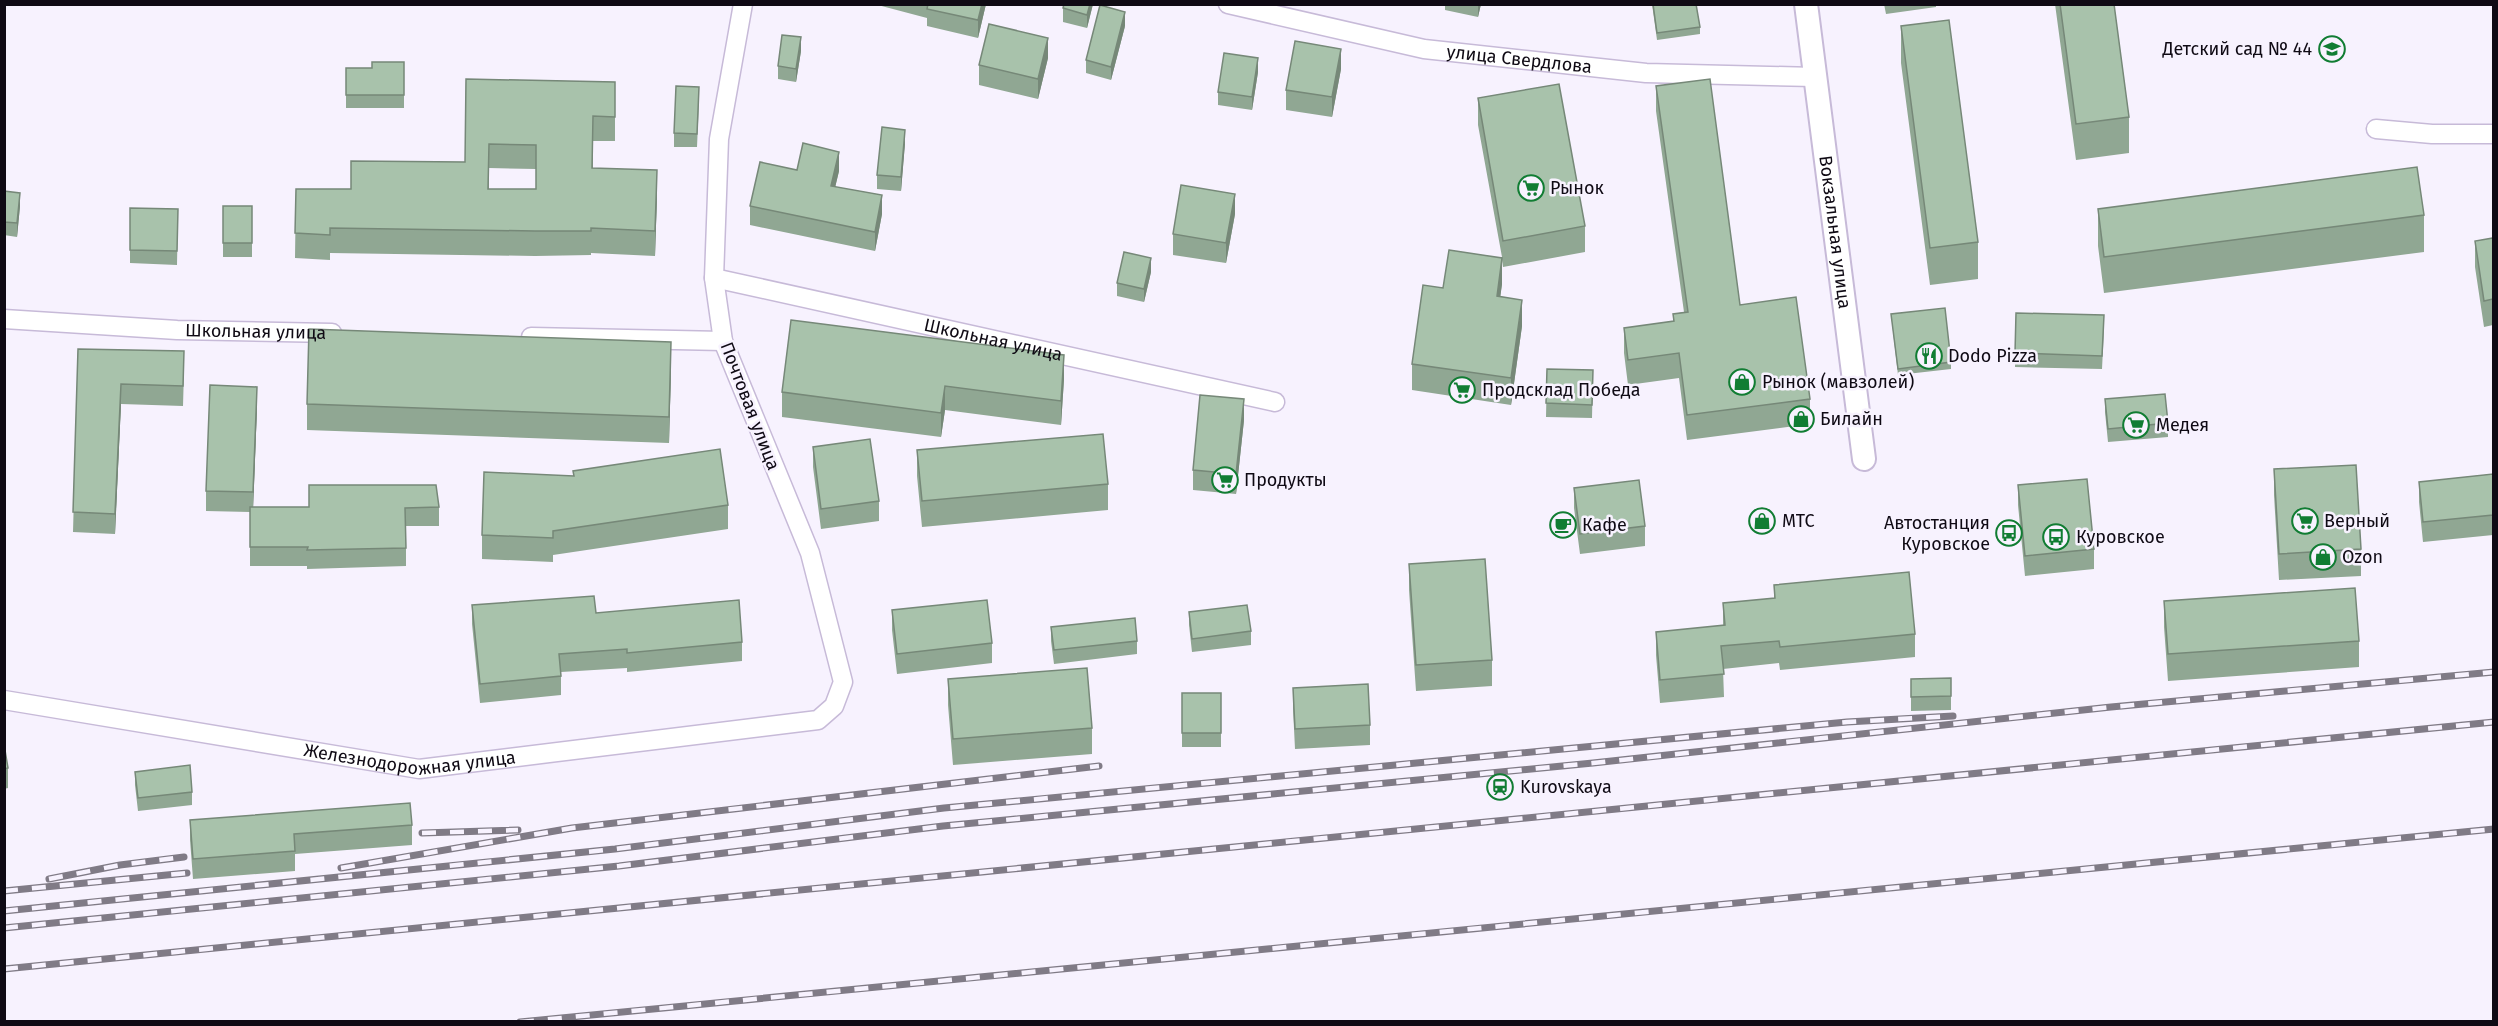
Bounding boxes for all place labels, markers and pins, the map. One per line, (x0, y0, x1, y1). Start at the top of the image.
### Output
school or university icon: Детский сад № 44 (2317, 34, 2347, 64)
place label: Детский сад № 44 (2162, 38, 2312, 60)
supermarket icon: Рынок (1516, 173, 1546, 203)
place label: Рынок (1550, 177, 1604, 199)
restaurant icon: Dodo Pizza (1914, 341, 1944, 371)
place label: Dodo Pizza (1948, 345, 2037, 367)
shop icon: Рынок (мавзолей) (1727, 367, 1757, 397)
place label: Рынок (мавзолей) (1762, 371, 1914, 393)
supermarket icon: Продсклад Победа (1447, 375, 1477, 405)
place label: Продсклад Победа (1482, 379, 1641, 401)
shop icon: Билайн (1786, 404, 1816, 434)
place label: Билайн (1820, 408, 1883, 430)
supermarket icon: Медея (2121, 410, 2151, 440)
place label: Медея (2156, 414, 2209, 436)
supermarket icon: Продукты (1210, 465, 1240, 495)
place label: Продукты (1244, 469, 1327, 491)
shop icon: МТС (1747, 506, 1777, 536)
supermarket icon: Верный (2290, 506, 2320, 536)
cafe icon: Кафе (1548, 510, 1578, 540)
place label: МТС (1782, 510, 1815, 532)
place label: Верный (2324, 510, 2390, 532)
place label: Автостанция Куровское (1884, 512, 1990, 555)
place label: Кафе (1582, 514, 1627, 536)
bus stop icon: Автостанция Куровское (1994, 518, 2024, 548)
bus stop icon: Куровское (2041, 522, 2071, 552)
place label: Куровское (2076, 526, 2165, 548)
shop icon: Ozon (2308, 542, 2338, 572)
place label: Ozon (2342, 546, 2383, 568)
station icon: Kurovskaya (1485, 772, 1515, 802)
place label: Kurovskaya (1520, 776, 1612, 798)

